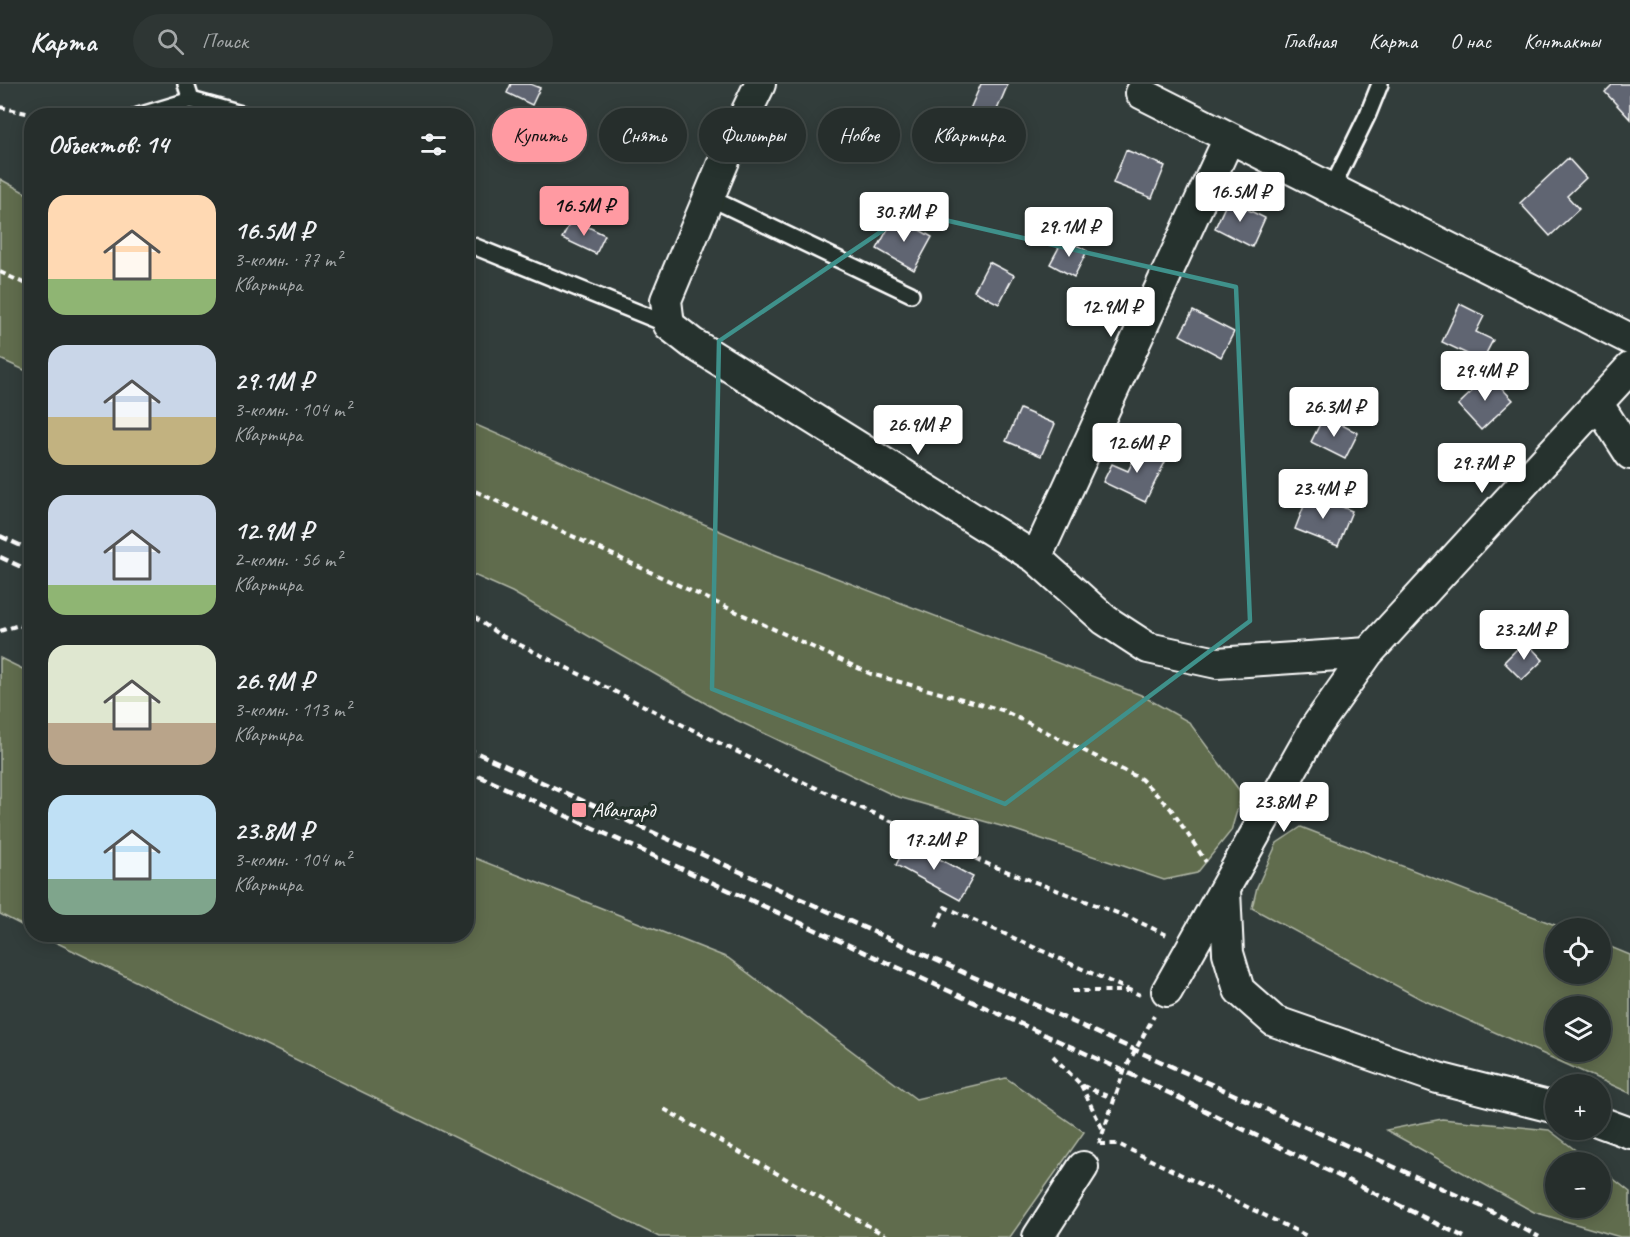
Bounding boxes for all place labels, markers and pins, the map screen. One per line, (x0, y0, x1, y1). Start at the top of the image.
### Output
pin: 16.5M ₽ (1185, 172, 1295, 223)
pin: 16.5M ₽ (529, 186, 639, 237)
pin: 30.7M ₽ (849, 192, 959, 243)
pin: 29.1M ₽ (1014, 207, 1124, 258)
pin: 12.9M ₽ (1056, 287, 1166, 338)
pin: 29.4M ₽ (1430, 351, 1540, 402)
pin: 26.3M ₽ (1279, 387, 1389, 438)
pin: 26.9M ₽ (863, 405, 973, 456)
pin: 12.6M ₽ (1082, 423, 1192, 474)
pin: 29.7M ₽ (1427, 443, 1537, 494)
pin: 23.4M ₽ (1268, 469, 1378, 520)
pin: 23.2M ₽ (1469, 610, 1579, 661)
pin: 23.8M ₽ (1229, 782, 1339, 833)
place label: Авангард (592, 797, 657, 823)
marker: Авангард (570, 801, 588, 819)
pin: 17.2M ₽ (879, 820, 989, 871)

